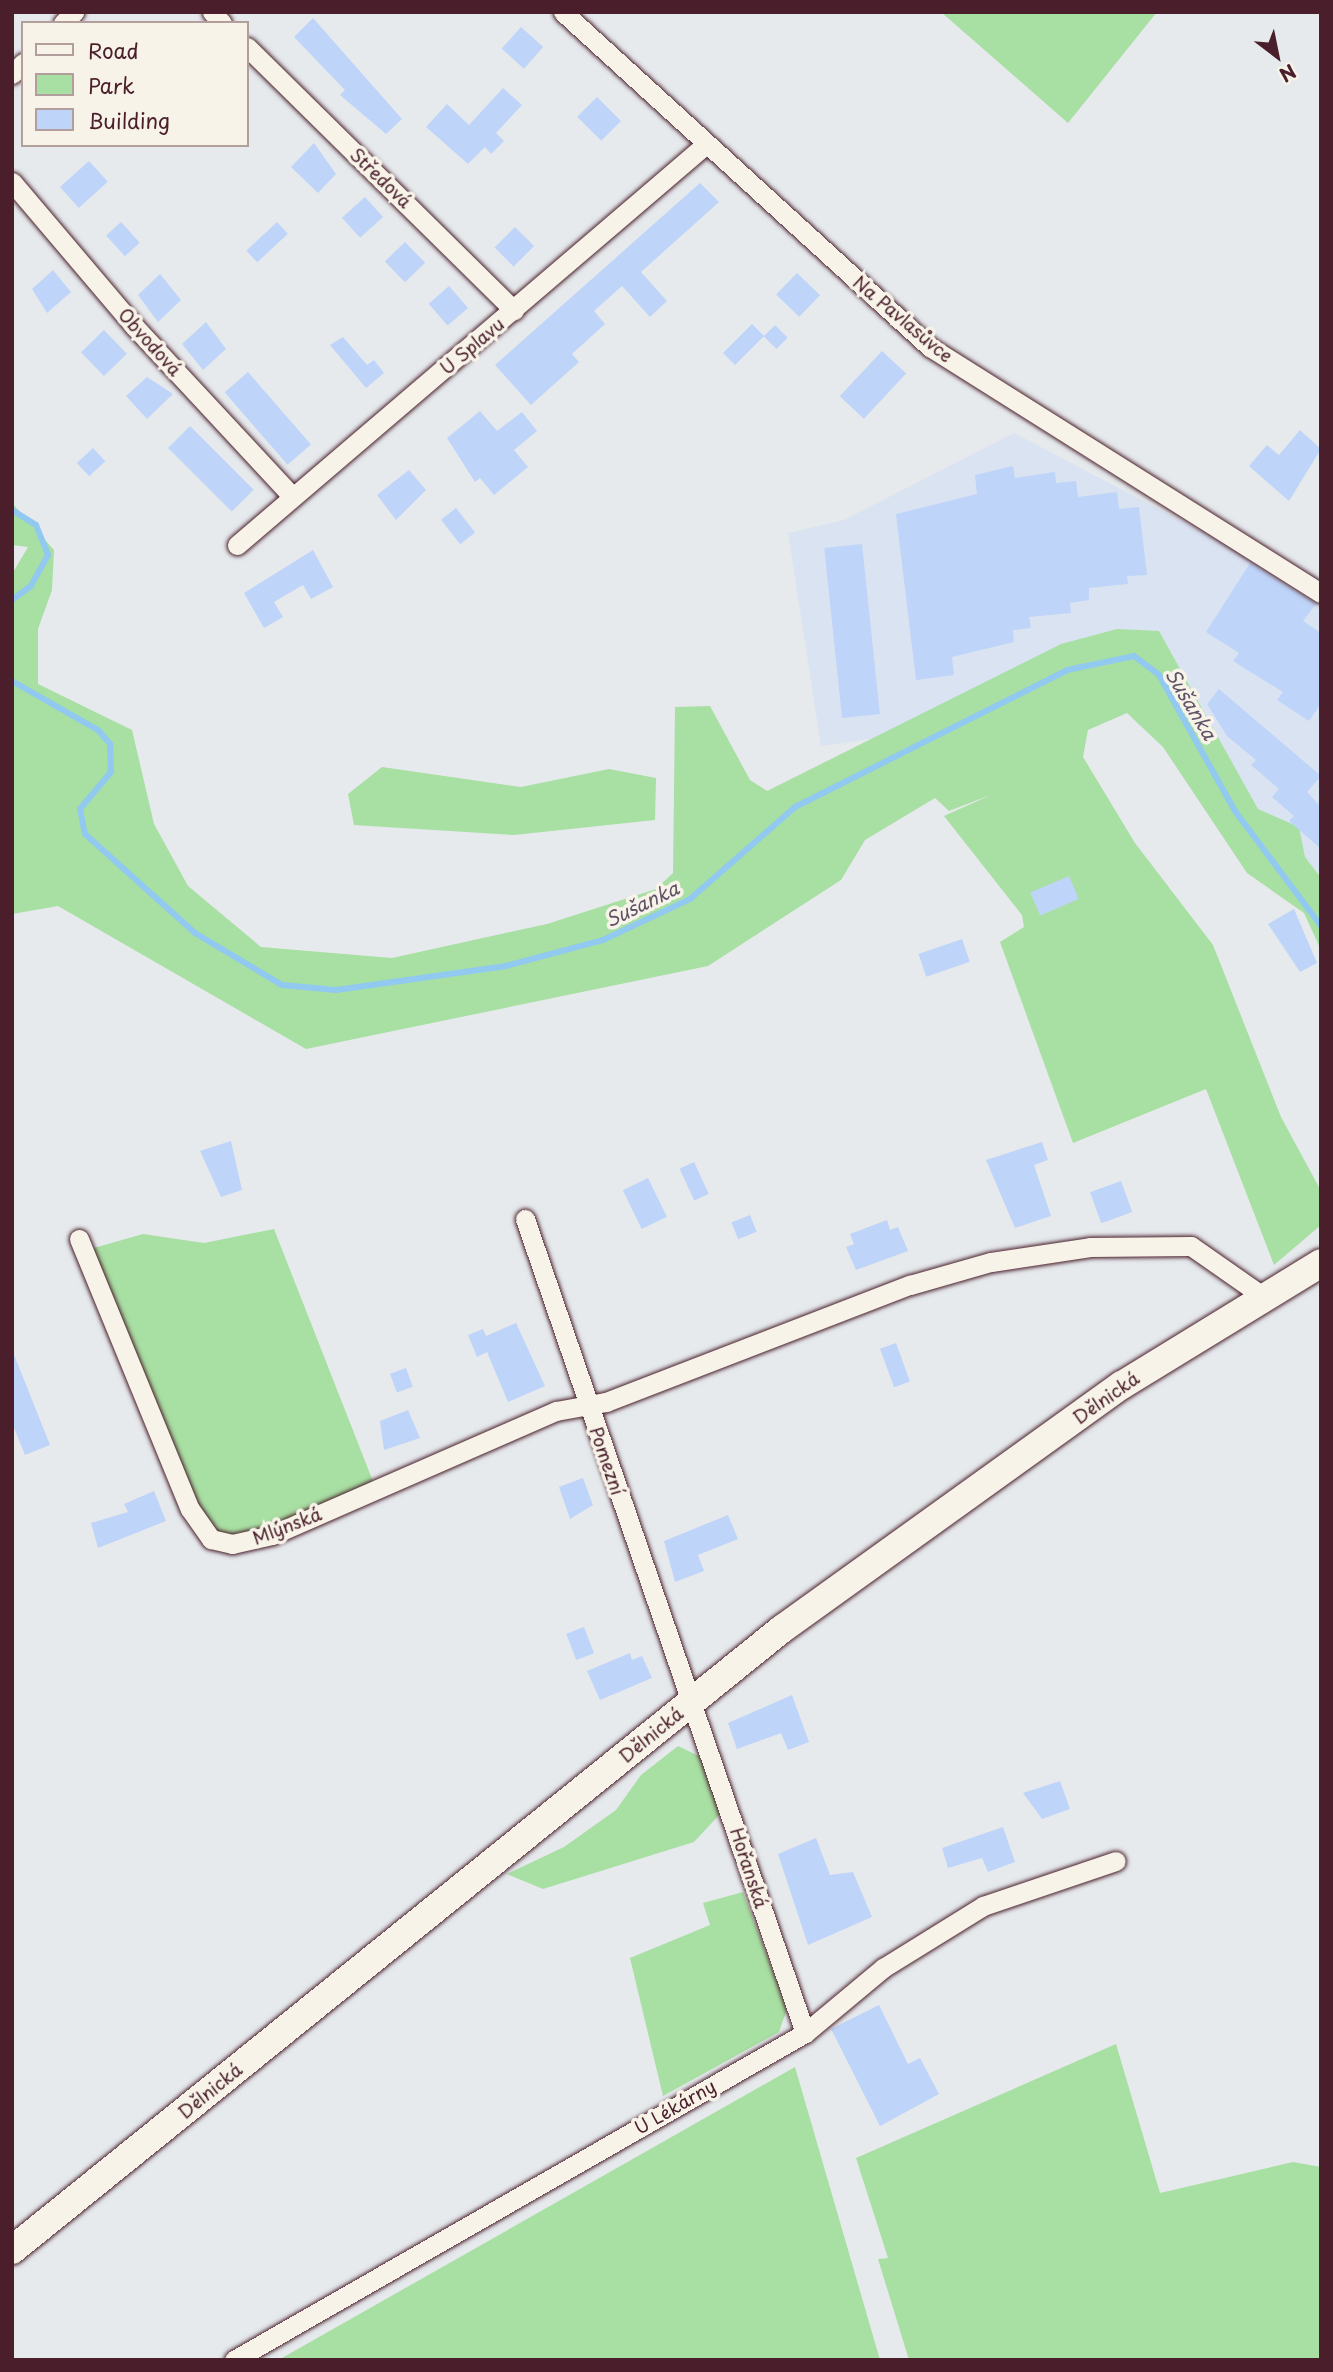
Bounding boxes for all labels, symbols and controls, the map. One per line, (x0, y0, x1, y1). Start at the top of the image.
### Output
legend (21, 21, 248, 147)
north arrow (1242, 21, 1312, 91)
text: Road (88, 34, 139, 66)
text: N (1274, 58, 1302, 90)
text: Park (88, 69, 135, 101)
text: Building (88, 104, 170, 136)
street label: Středová (346, 144, 416, 212)
street label: Na Pavlasůvce (849, 271, 957, 367)
street label: Obvodová (114, 304, 186, 380)
street label: U Splavu (435, 313, 509, 379)
water label: Sušanka (1161, 664, 1221, 744)
water label: Sušanka (601, 876, 683, 932)
street label: Dělnická (1069, 1367, 1143, 1429)
street label: Pomezní (585, 1424, 629, 1498)
street label: Mlýnská (249, 1503, 325, 1549)
street label: Dělnická (615, 1703, 687, 1767)
street label: Hořanská (726, 1825, 772, 1911)
street label: Dělnická (174, 2059, 246, 2123)
street label: U Lékárny (630, 2075, 720, 2139)

